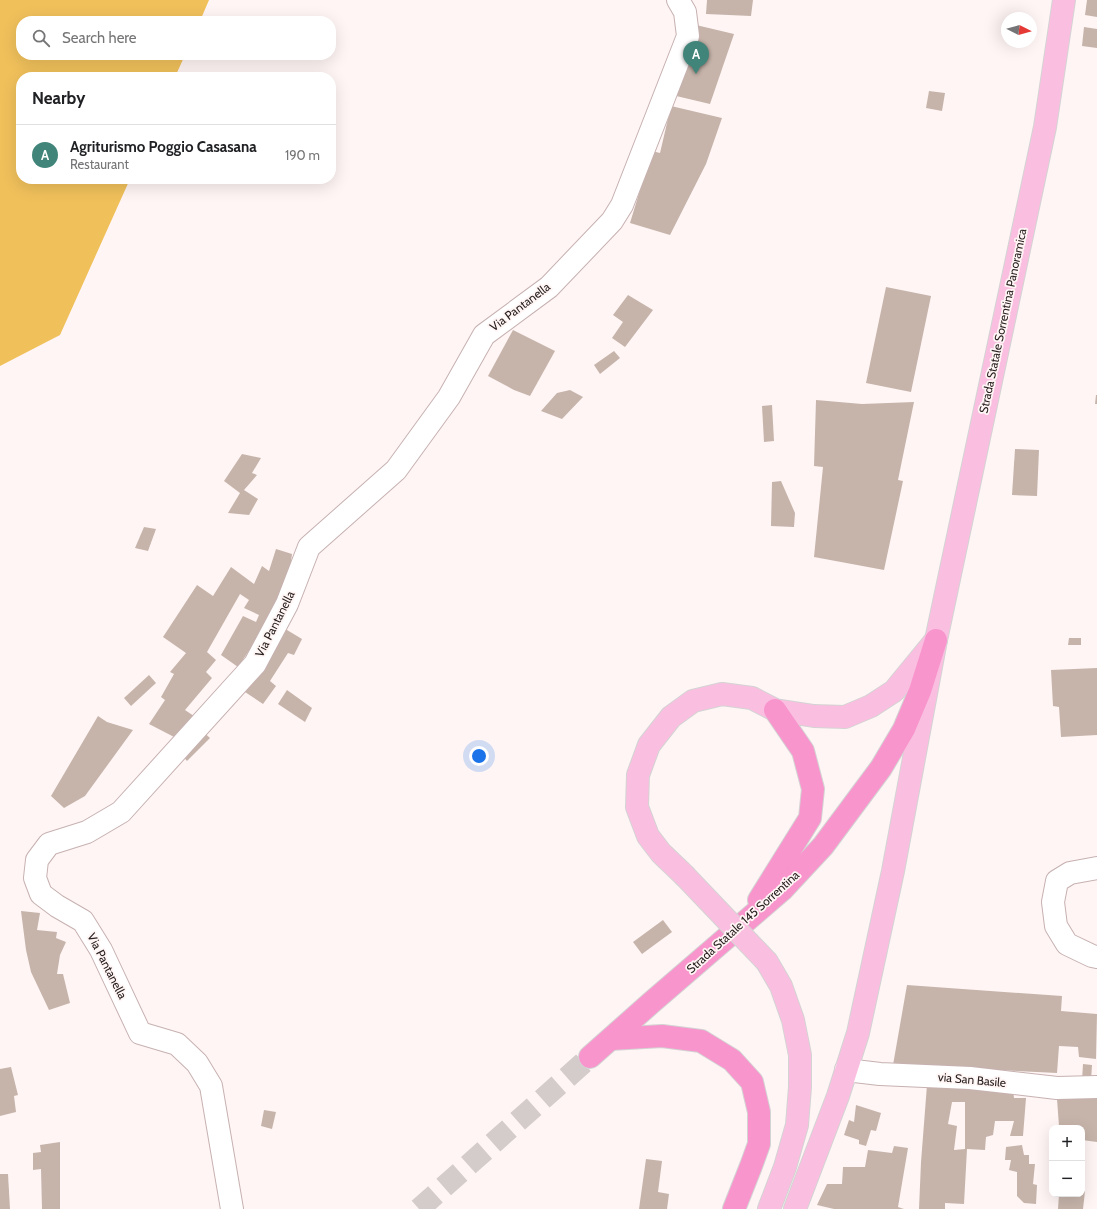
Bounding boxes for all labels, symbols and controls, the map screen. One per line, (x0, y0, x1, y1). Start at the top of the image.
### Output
north arrow (1001, 12, 1037, 48)
search box (16, 16, 336, 60)
icon: search (30, 27, 52, 49)
text: Search here (62, 29, 137, 47)
pin: A (683, 41, 709, 74)
text: Nearby (32, 88, 85, 108)
text: Agriturismo Poggio Casasana (70, 138, 257, 156)
text: A (41, 147, 49, 163)
text: 190 m (285, 147, 320, 163)
text: Restaurant (70, 156, 129, 172)
street label: Strada Statale Sorrentina Panoramica (976, 227, 1029, 415)
street label: Via Pantanella (486, 279, 553, 334)
street label: Via Pantanella (252, 588, 298, 659)
your location (469, 746, 489, 766)
street label: Strada Statale 145 Sorrentina (683, 867, 802, 976)
street label: Via Pantanella (84, 930, 131, 1001)
street label: via San Basile (937, 1069, 1007, 1090)
map controls (1049, 1125, 1085, 1197)
button: + (1049, 1125, 1085, 1161)
button: − (1049, 1161, 1085, 1197)

